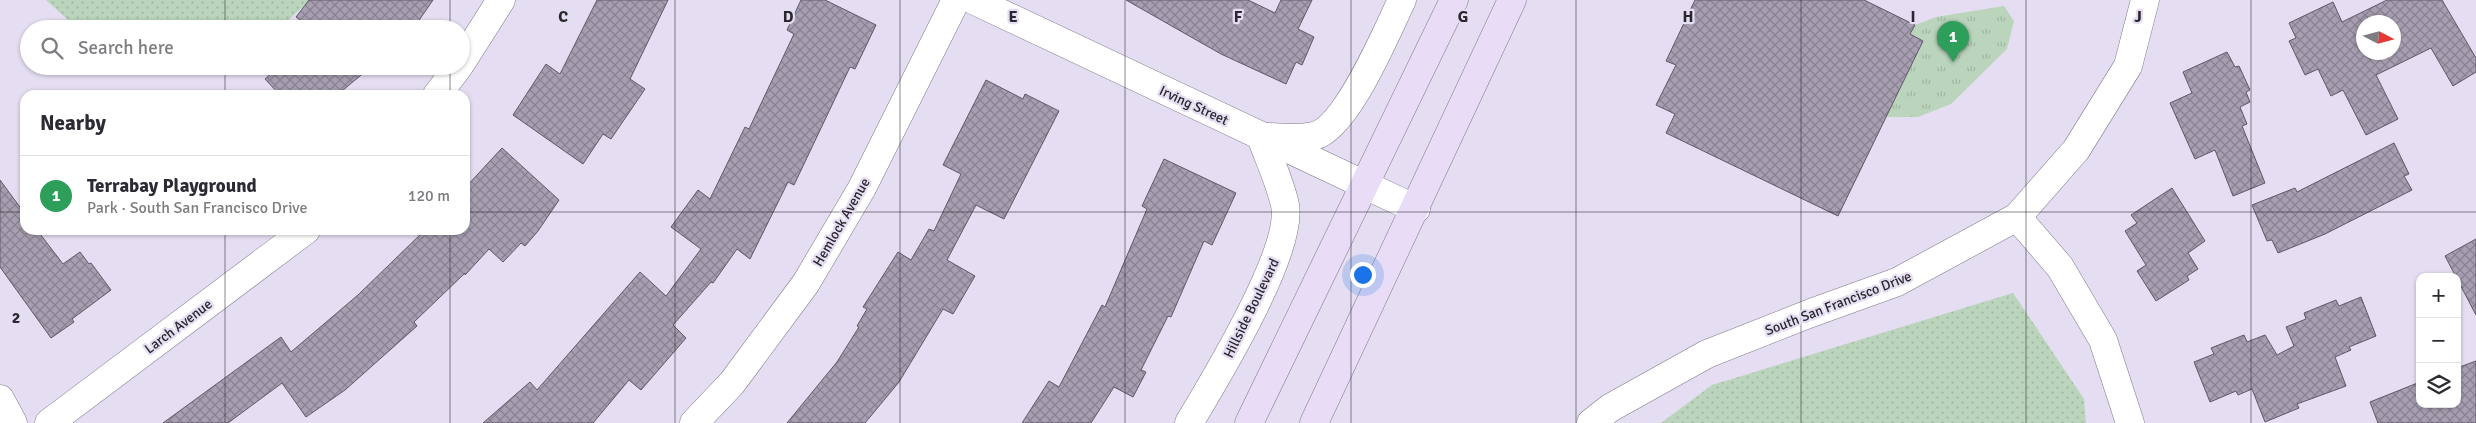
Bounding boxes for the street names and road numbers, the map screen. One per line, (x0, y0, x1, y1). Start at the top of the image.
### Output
street label: Irving Street (1157, 82, 1231, 129)
street label: Hemlock Avenue (809, 175, 874, 270)
street label: Hillside Boulevard (1220, 256, 1283, 361)
street label: South San Francisco Drive (1763, 268, 1914, 339)
street label: Larch Avenue (141, 295, 215, 357)

